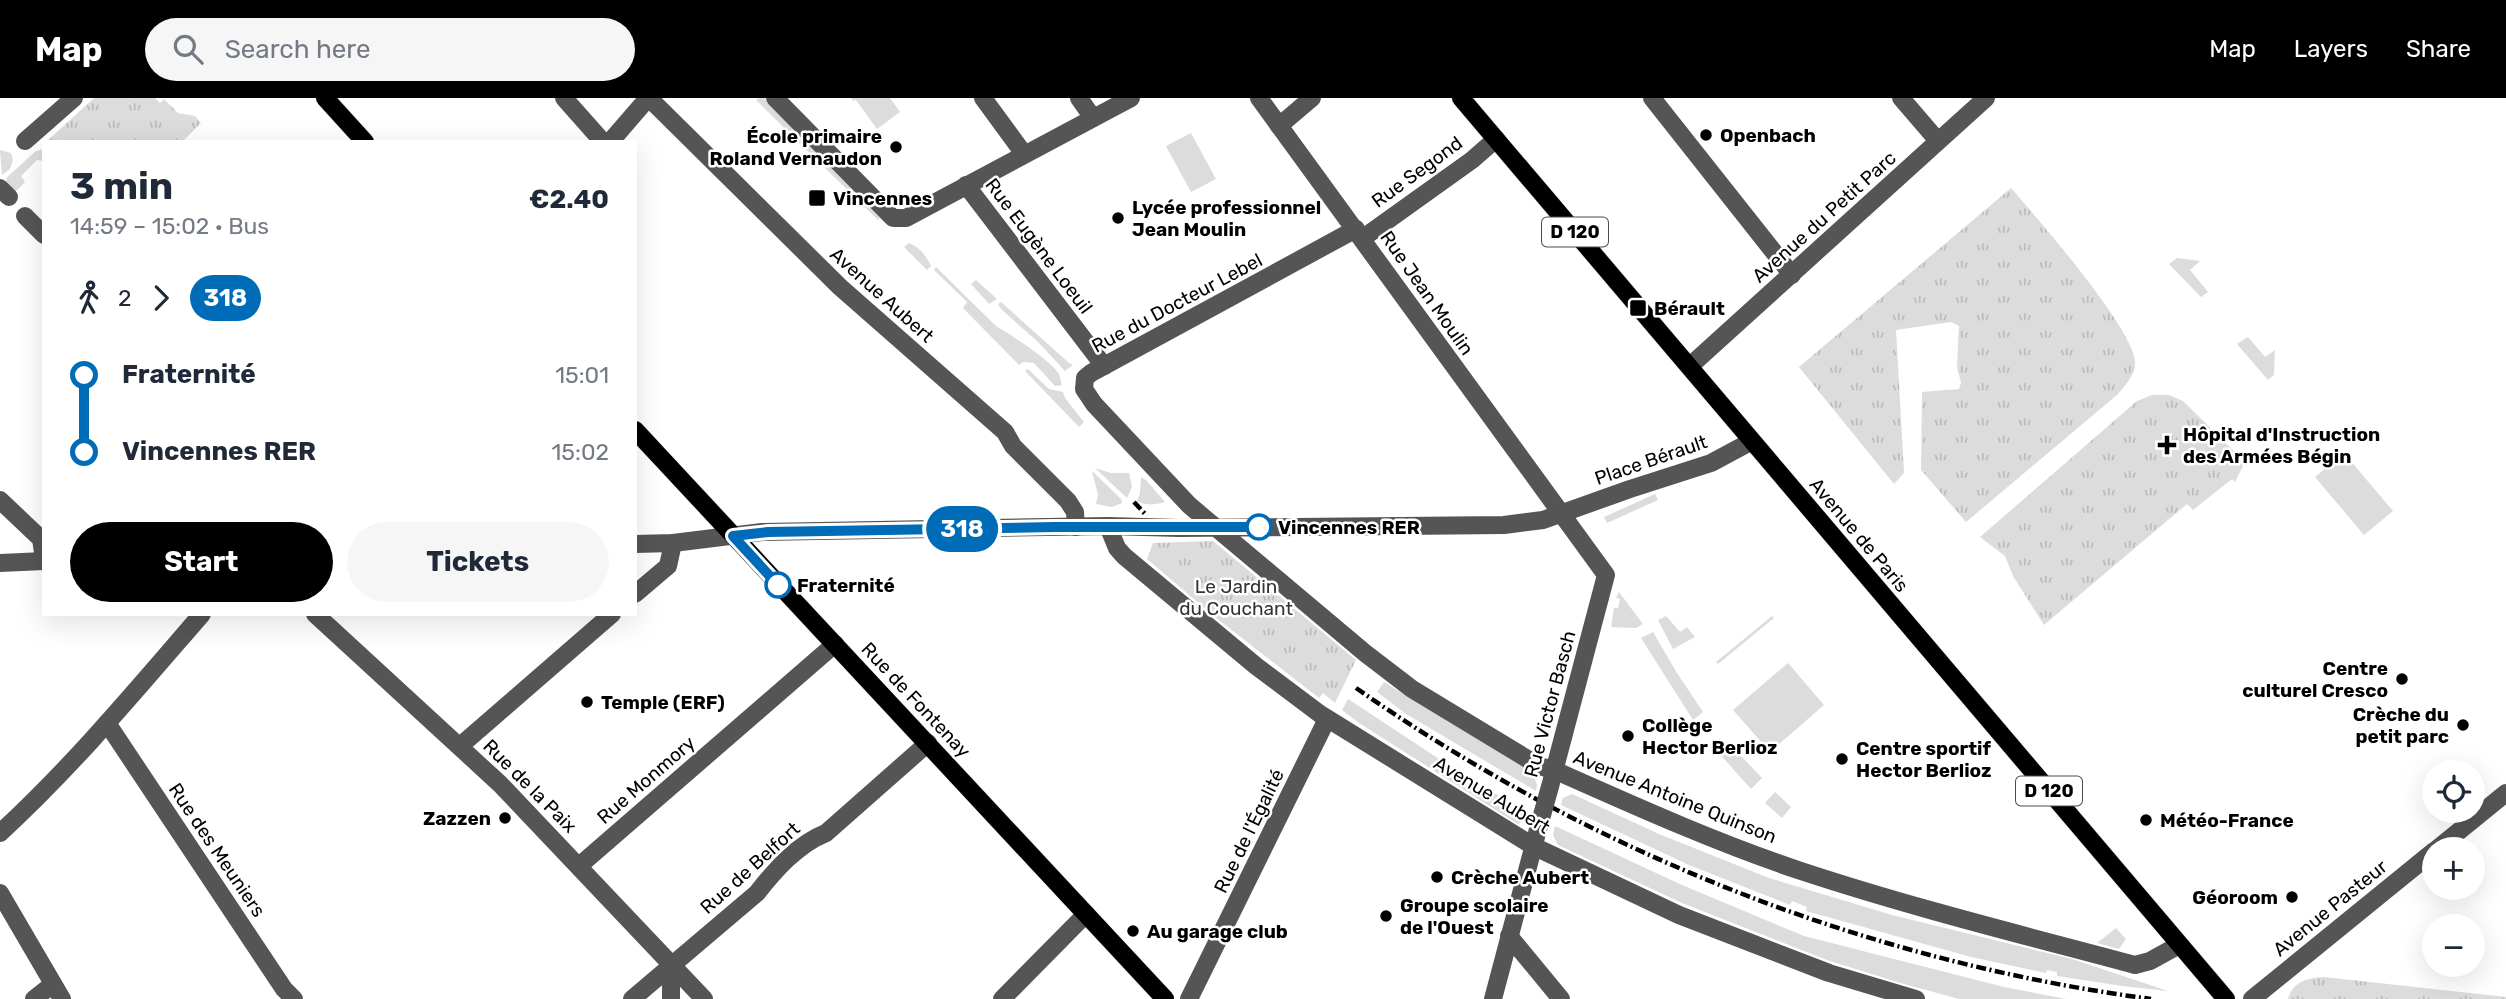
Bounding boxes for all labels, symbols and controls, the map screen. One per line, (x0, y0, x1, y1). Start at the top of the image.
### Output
search box (145, 18, 635, 81)
text: Map (35, 30, 103, 69)
icon: search (169, 30, 207, 68)
text: Search here (225, 34, 370, 65)
text: Map (2209, 35, 2256, 63)
text: Layers (2294, 35, 2368, 63)
text: Share (2406, 35, 2471, 63)
place label: Openbach (1720, 124, 1816, 147)
place label: École primaire Roland Vernaudon (710, 125, 882, 170)
marker: Openbach (1698, 127, 1714, 143)
street label: Rue Segond (1367, 131, 1467, 213)
marker: École primaire Roland Vernaudon (888, 139, 904, 155)
street label: Avenue du Petit Parc (1747, 146, 1901, 288)
text: 3 min (70, 163, 173, 209)
street label: Rue Eugène Loeuil (981, 174, 1097, 318)
text: €2.40 (529, 184, 609, 215)
place label: Vincennes (833, 187, 932, 210)
marker: Vincennes (807, 188, 827, 208)
place label: Lycée professionnel Jean Moulin (1132, 196, 1321, 241)
marker: Lycée professionnel Jean Moulin (1110, 210, 1126, 226)
text: 14:59 – 15:02 · Bus (70, 212, 269, 240)
road number: D 120 (1542, 217, 1608, 246)
street label: Rue Jean Moulin (1376, 226, 1478, 360)
street label: Avenue Aubert (826, 243, 939, 348)
street label: Rue du Docteur Lebel (1088, 248, 1266, 358)
icon: walk (70, 279, 108, 317)
icon: forward (142, 279, 180, 317)
text: 2 (118, 284, 132, 312)
text: 318 (204, 284, 247, 312)
place label: Bérault (1654, 297, 1725, 320)
marker: Bérault (1628, 298, 1648, 318)
text: Fraternité (122, 359, 256, 390)
text: 15:01 (555, 361, 609, 389)
place label: Hôpital d'Instruction des Armées Bégin (2183, 423, 2380, 468)
street label: Place Bérault (1592, 430, 1711, 490)
marker: Hôpital d'Instruction des Armées Bégin (2157, 435, 2177, 455)
text: Vincennes RER (122, 436, 316, 467)
text: 15:02 (552, 438, 609, 466)
street label: Avenue de Paris (1805, 473, 1913, 597)
line badge: 318 (922, 506, 1002, 552)
marker: Vincennes RER (1246, 514, 1272, 540)
text: 318 (940, 515, 984, 543)
place label: Vincennes RER (1278, 516, 1420, 539)
button: Start (70, 522, 333, 602)
button: Tickets (347, 522, 609, 602)
marker: Fraternité (765, 572, 791, 598)
place label: Fraternité (797, 574, 895, 597)
park label: Le Jardin du Couchant (1179, 575, 1293, 620)
street label: Rue Victor Basch (1519, 628, 1581, 780)
street label: Rue de Fontenay (857, 638, 975, 762)
place label: Centre culturel Cresco (2242, 657, 2388, 702)
marker: Centre culturel Cresco (2394, 671, 2410, 687)
place label: Temple (ERF) (601, 691, 725, 714)
marker: Temple (ERF) (579, 694, 595, 710)
place label: Crèche du petit parc (2353, 703, 2449, 748)
place label: Collège Hector Berlioz (1642, 714, 1778, 759)
marker: Crèche du petit parc (2455, 717, 2471, 733)
marker: Collège Hector Berlioz (1620, 728, 1636, 744)
street label: Rue Monmory (592, 731, 700, 829)
street label: Rue de la Paix (478, 734, 582, 838)
place label: Centre sportif Hector Berlioz (1856, 737, 1992, 782)
street label: Avenue Antoine Quinson (1570, 746, 1780, 848)
street label: Avenue Aubert (1430, 751, 1555, 839)
marker: Centre sportif Hector Berlioz (1834, 751, 1850, 767)
map controls (2422, 760, 2485, 977)
button: locate (2422, 760, 2485, 823)
street label: Rue de l'Égalité (1209, 765, 1289, 897)
road number: D 120 (2016, 776, 2082, 806)
street label: Rue des Meuniers (164, 779, 270, 921)
place label: Zazzen (423, 807, 491, 830)
place label: Météo-France (2160, 809, 2294, 832)
marker: Zazzen (497, 810, 513, 826)
marker: Météo-France (2138, 812, 2154, 828)
street label: Rue de Belfort (695, 817, 805, 919)
button: + (2422, 837, 2485, 900)
street label: Avenue Pasteur (2268, 854, 2392, 961)
place label: Crèche Aubert (1451, 866, 1589, 889)
marker: Crèche Aubert (1429, 869, 1445, 885)
place label: Géoroom (2192, 886, 2278, 909)
marker: Géoroom (2284, 889, 2300, 905)
place label: Groupe scolaire de l'Ouest (1400, 894, 1549, 939)
marker: Groupe scolaire de l'Ouest (1378, 908, 1394, 924)
button: − (2422, 914, 2485, 977)
place label: Au garage club (1147, 920, 1288, 943)
marker: Au garage club (1125, 923, 1141, 939)

